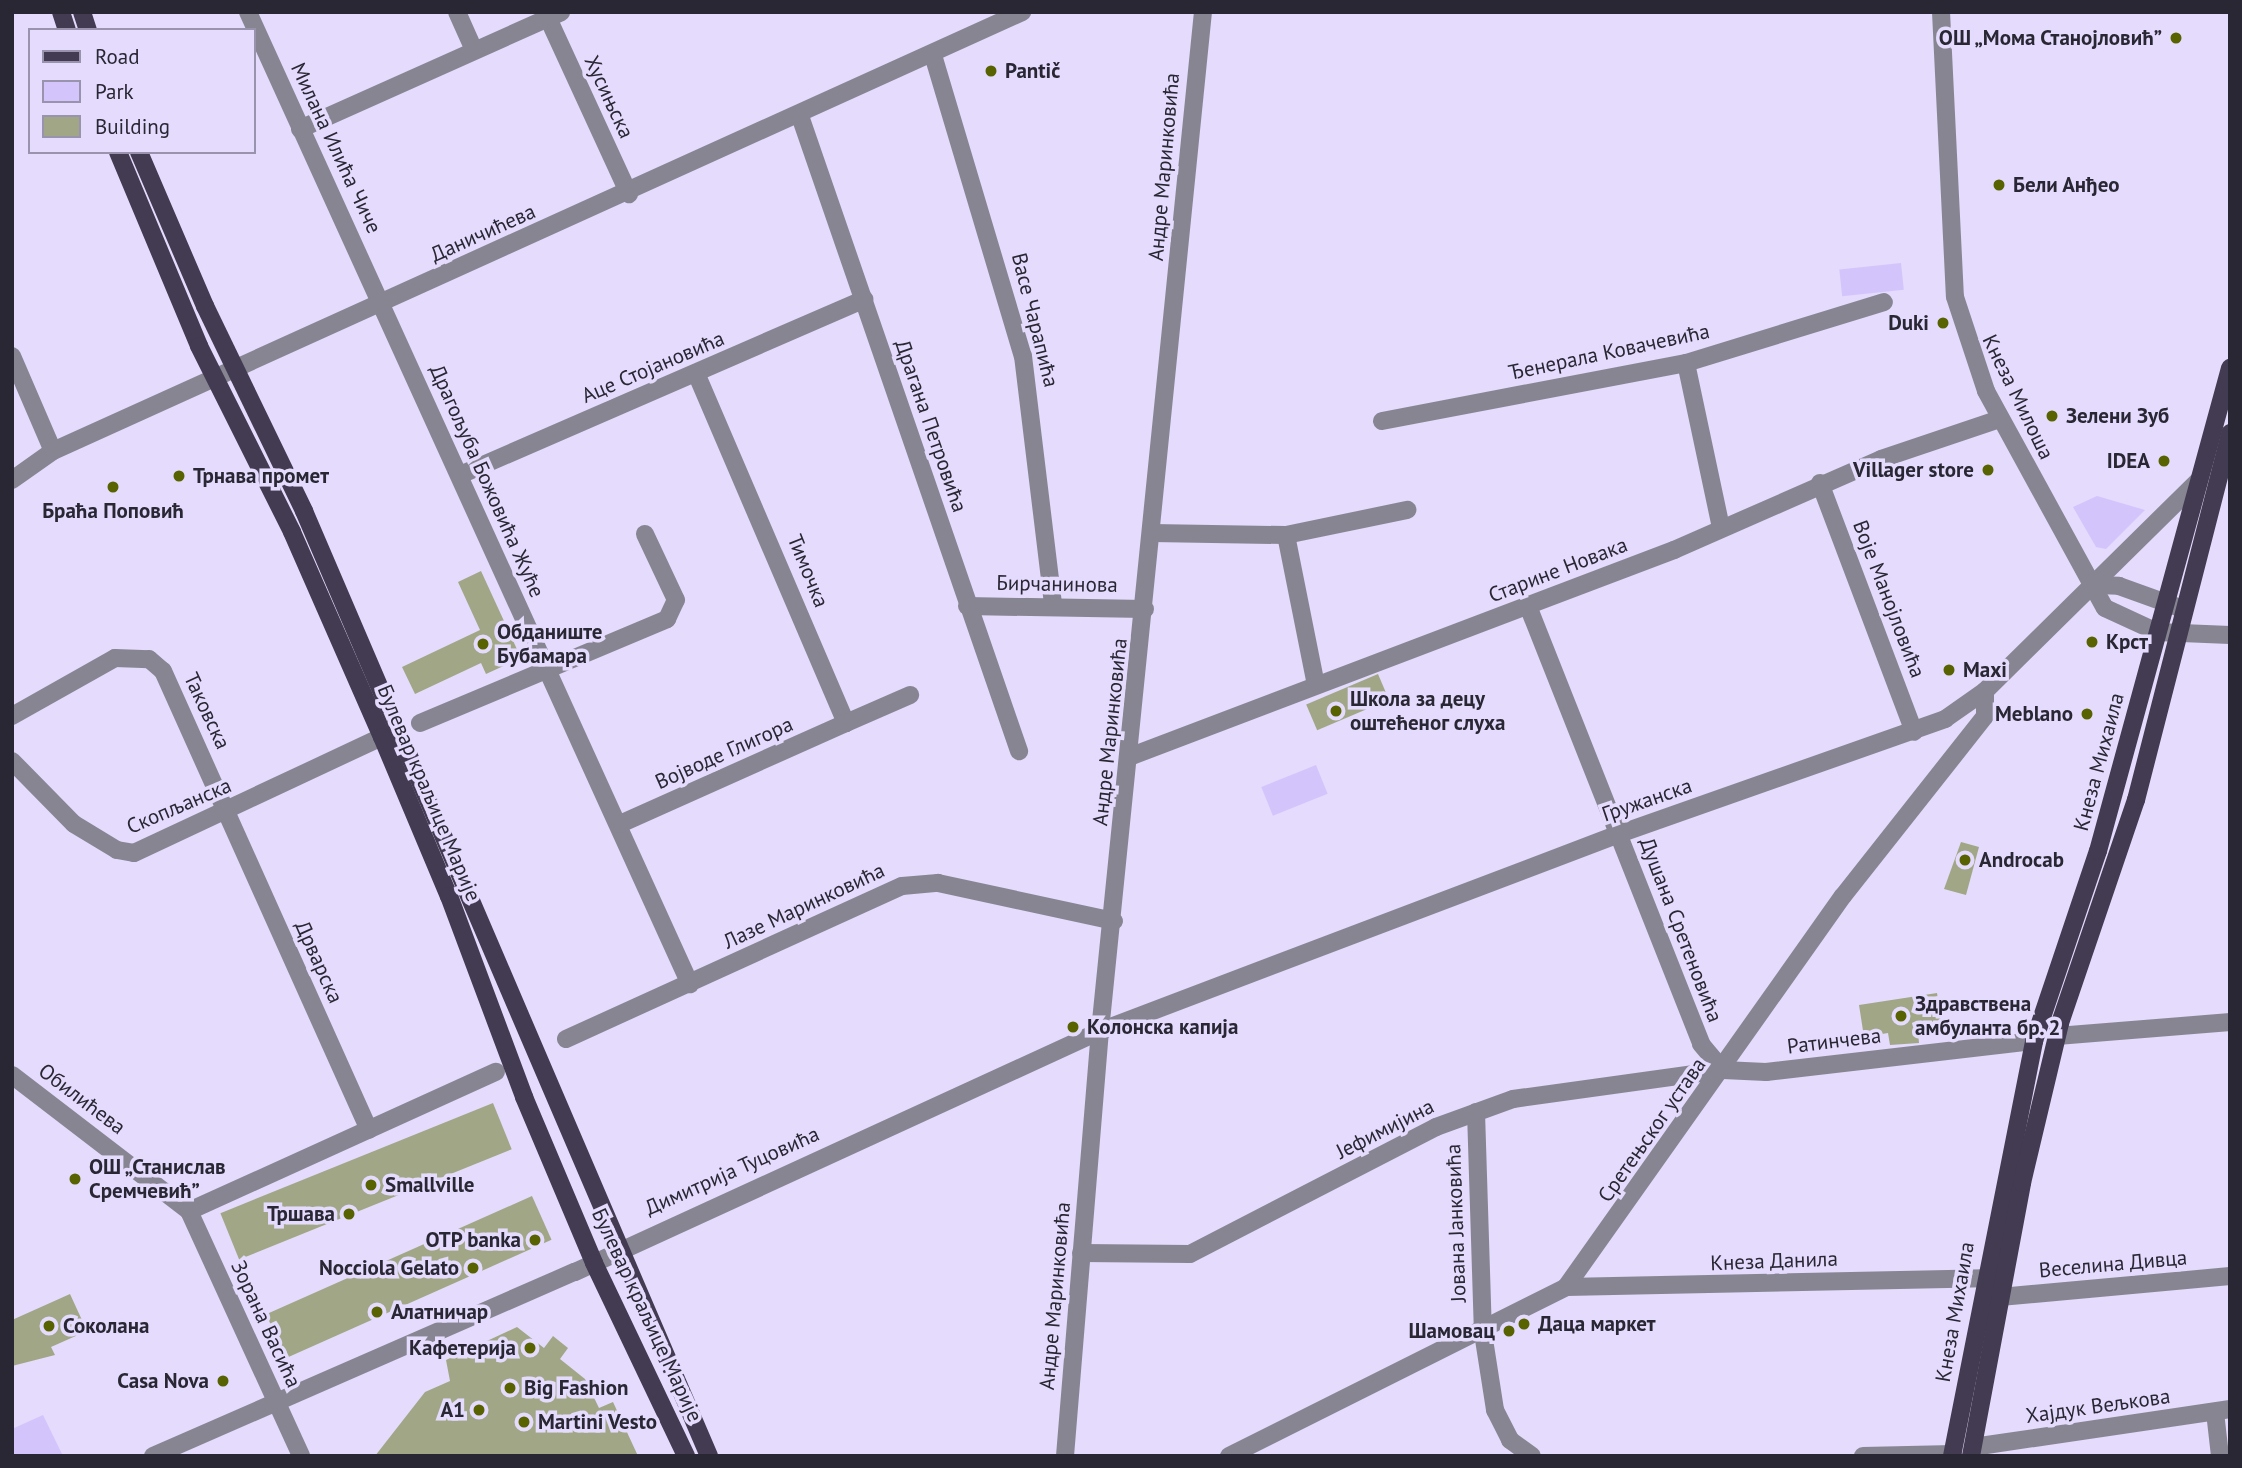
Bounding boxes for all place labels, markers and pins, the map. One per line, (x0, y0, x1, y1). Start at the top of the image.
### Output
place label: ОШ „Мома Станојловић” (1937, 25, 2162, 51)
marker: ОШ „Мома Станојловић” (2168, 30, 2184, 46)
place label: Pantič (1005, 58, 1060, 84)
marker: Pantič (983, 63, 999, 79)
place label: Бели Анђео (2013, 172, 2120, 198)
marker: Бели Анђео (1991, 177, 2007, 193)
place label: Duki (1888, 310, 1929, 336)
marker: Duki (1935, 315, 1951, 331)
place label: Зелени Зуб (2066, 403, 2169, 429)
marker: Зелени Зуб (2044, 408, 2060, 424)
place label: IDEA (2107, 448, 2150, 474)
marker: IDEA (2156, 453, 2172, 469)
place label: Villager store (1853, 457, 1974, 483)
marker: Villager store (1980, 462, 1996, 478)
place label: Трнава промет (193, 463, 329, 489)
marker: Трнава промет (171, 468, 187, 484)
marker: Браћа Поповић (105, 479, 121, 495)
place label: Браћа Поповић (42, 498, 184, 524)
place label: Обданиште Бубамара (497, 619, 603, 669)
place label: Крст (2106, 629, 2148, 655)
marker: Крст (2084, 634, 2100, 650)
marker: Обданиште Бубамара (475, 636, 491, 652)
place label: Maxi (1963, 657, 2007, 683)
marker: Maxi (1941, 662, 1957, 678)
place label: Школа за децу оштећеног слуха (1350, 686, 1506, 736)
place label: Meblano (1995, 701, 2073, 727)
marker: Школа за децу оштећеног слуха (1328, 703, 1344, 719)
marker: Meblano (2079, 706, 2095, 722)
place label: Androcab (1979, 847, 2064, 873)
marker: Androcab (1957, 852, 1973, 868)
place label: Здравствена амбуланта бр. 2 (1915, 991, 2062, 1041)
marker: Здравствена амбуланта бр. 2 (1893, 1008, 1909, 1024)
place label: Колонска капија (1087, 1014, 1238, 1040)
marker: Колонска капија (1065, 1019, 1081, 1035)
place label: ОШ „Станислав Сремчевић” (89, 1154, 227, 1204)
marker: ОШ „Станислав Сремчевић” (67, 1171, 83, 1187)
place label: Smallville (385, 1172, 474, 1198)
marker: Smallville (363, 1177, 379, 1193)
place label: Тршава (267, 1201, 335, 1227)
marker: Тршава (341, 1206, 357, 1222)
place label: OTP banka (425, 1227, 521, 1253)
marker: OTP banka (527, 1232, 543, 1248)
place label: Nocciola Gelato (319, 1255, 459, 1281)
marker: Nocciola Gelato (465, 1260, 481, 1276)
place label: Алатничар (391, 1299, 488, 1325)
marker: Алатничар (369, 1304, 385, 1320)
place label: Даца маркет (1538, 1311, 1656, 1337)
place label: Соколана (63, 1313, 149, 1339)
marker: Даца маркет (1516, 1316, 1532, 1332)
marker: Соколана (41, 1318, 57, 1334)
place label: Шамовац (1408, 1318, 1495, 1344)
marker: Шамовац (1501, 1323, 1517, 1339)
place label: Кафетерија (409, 1335, 516, 1361)
marker: Кафетерија (522, 1340, 538, 1356)
place label: Casa Nova (117, 1368, 209, 1394)
marker: Casa Nova (215, 1373, 231, 1389)
place label: Big Fashion (524, 1375, 628, 1401)
marker: Big Fashion (502, 1380, 518, 1396)
place label: A1 (440, 1397, 465, 1423)
marker: A1 (471, 1402, 487, 1418)
place label: Martini Vesto (538, 1409, 658, 1435)
marker: Martini Vesto (516, 1414, 532, 1430)

